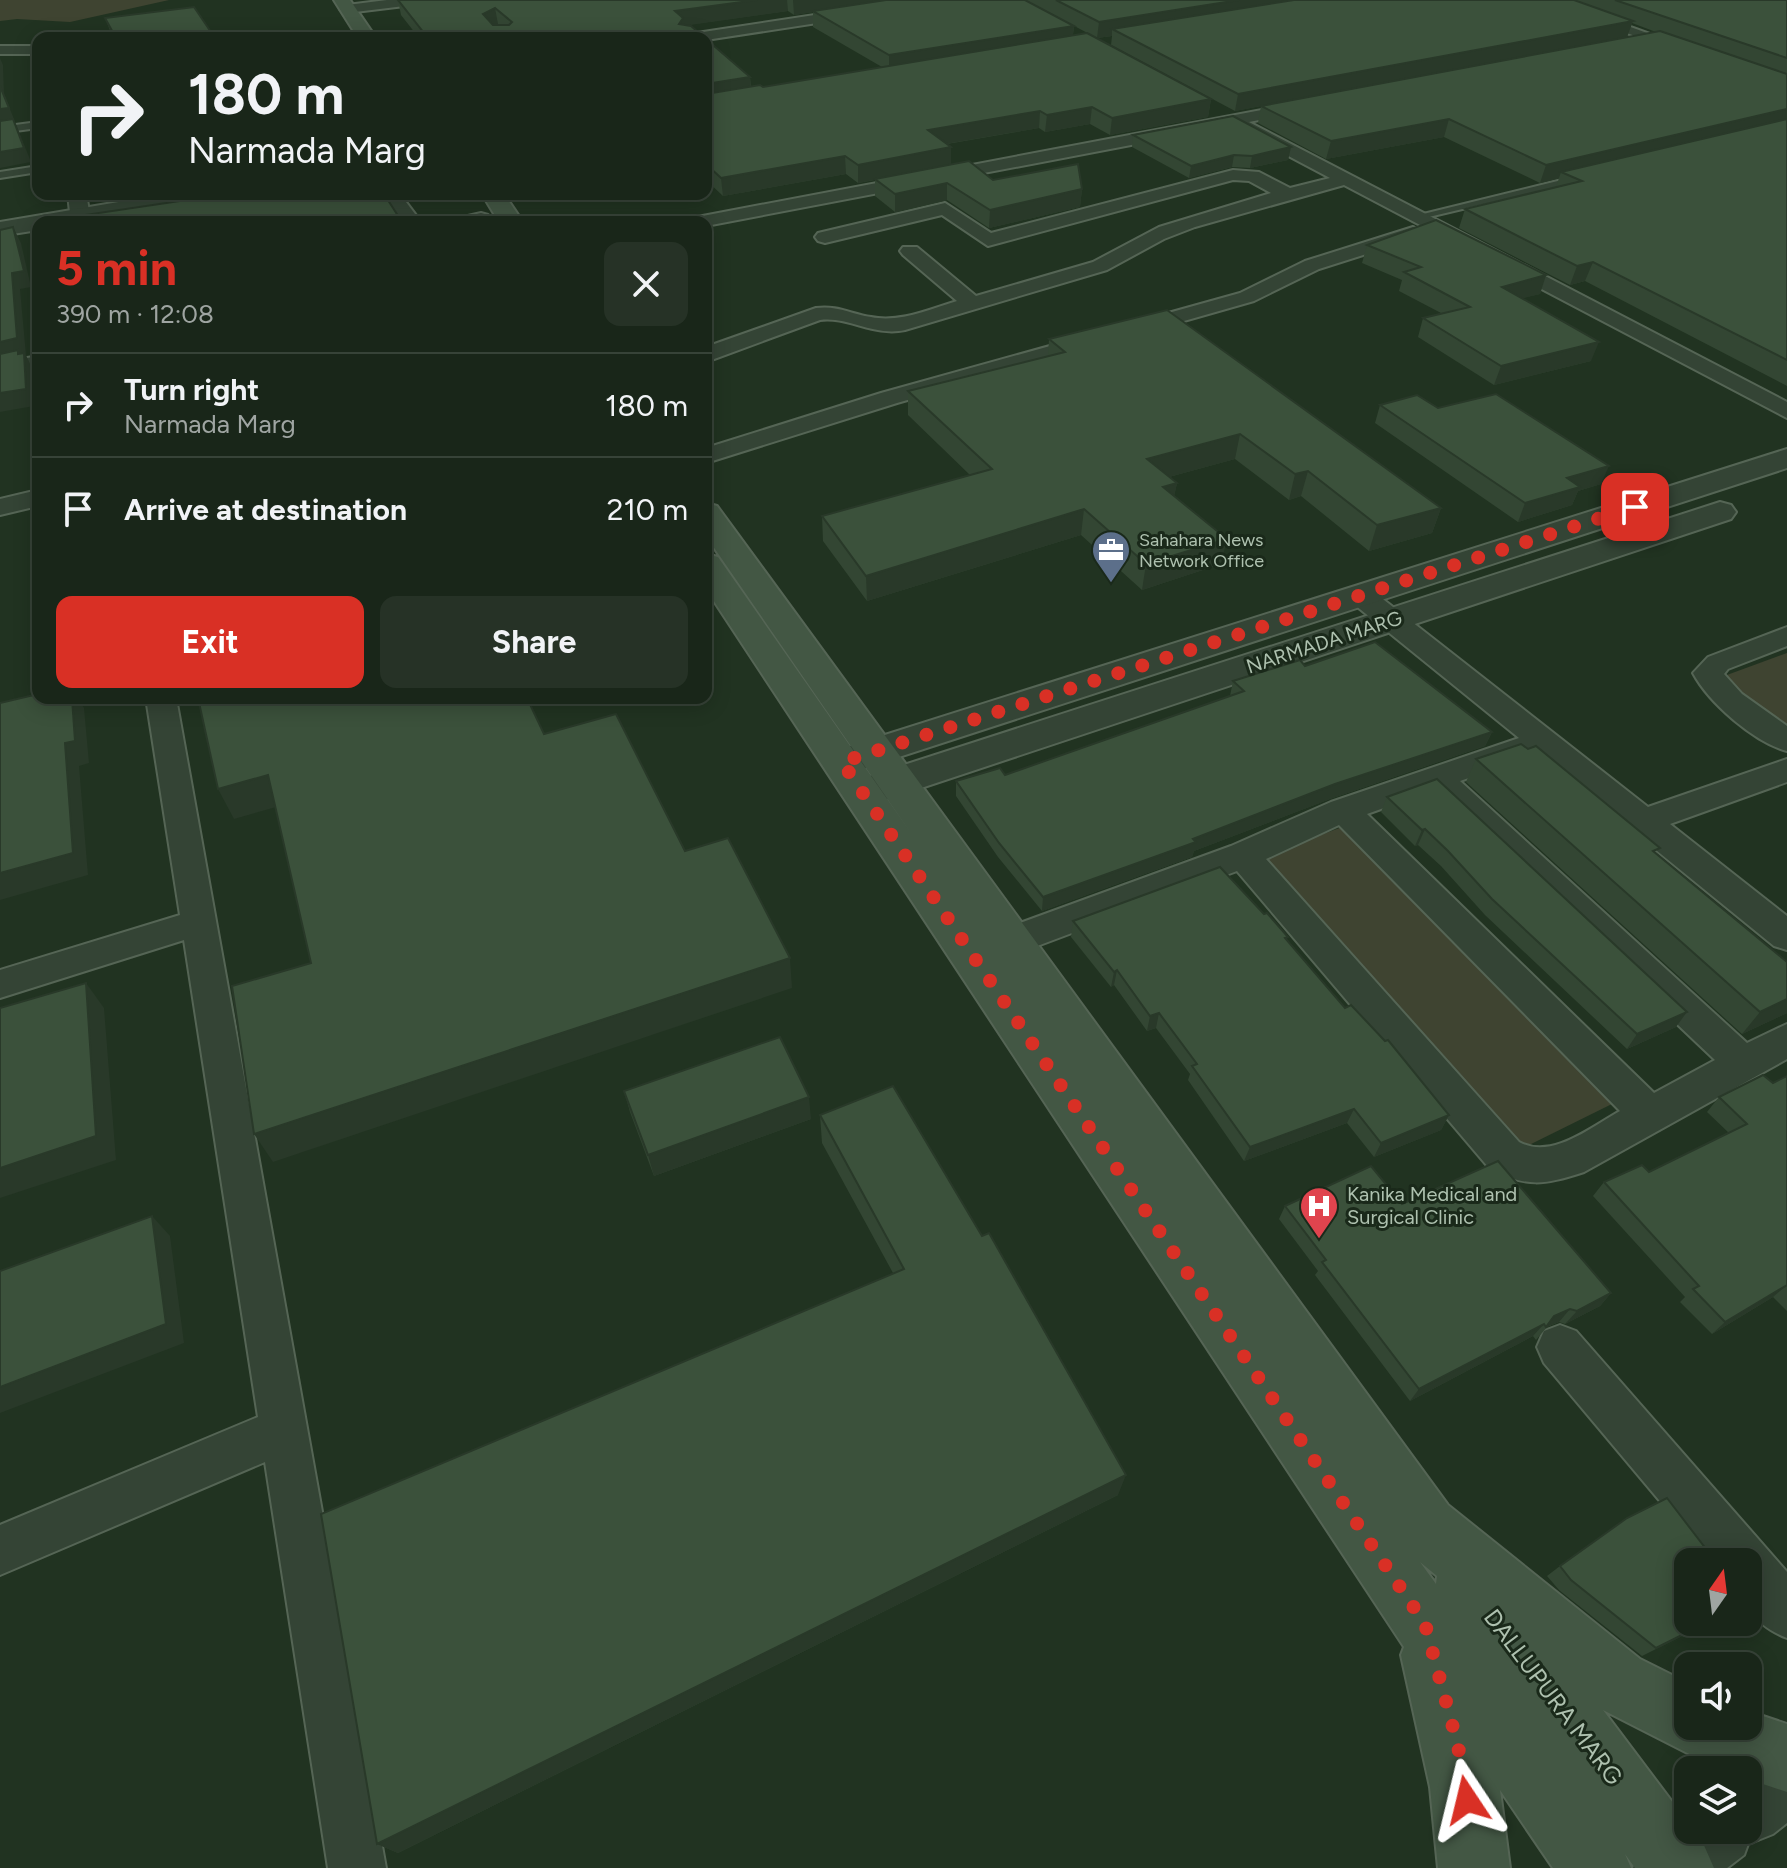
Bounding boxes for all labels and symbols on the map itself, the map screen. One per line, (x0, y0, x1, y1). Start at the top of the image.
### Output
pin (1601, 473, 1669, 541)
office icon: Sahahara News Network Office (1090, 529, 1132, 584)
place label: Sahahara News Network Office (1139, 529, 1264, 572)
street label: NARMADA MARG (1243, 605, 1405, 679)
place label: Kanika Medical and Surgical Clinic (1347, 1182, 1517, 1229)
hospital icon: Kanika Medical and Surgical Clinic (1298, 1185, 1340, 1240)
north arrow (1674, 1548, 1762, 1636)
street label: DALLUPURA MARG (1478, 1603, 1629, 1790)
position arrow (1425, 1758, 1509, 1842)

